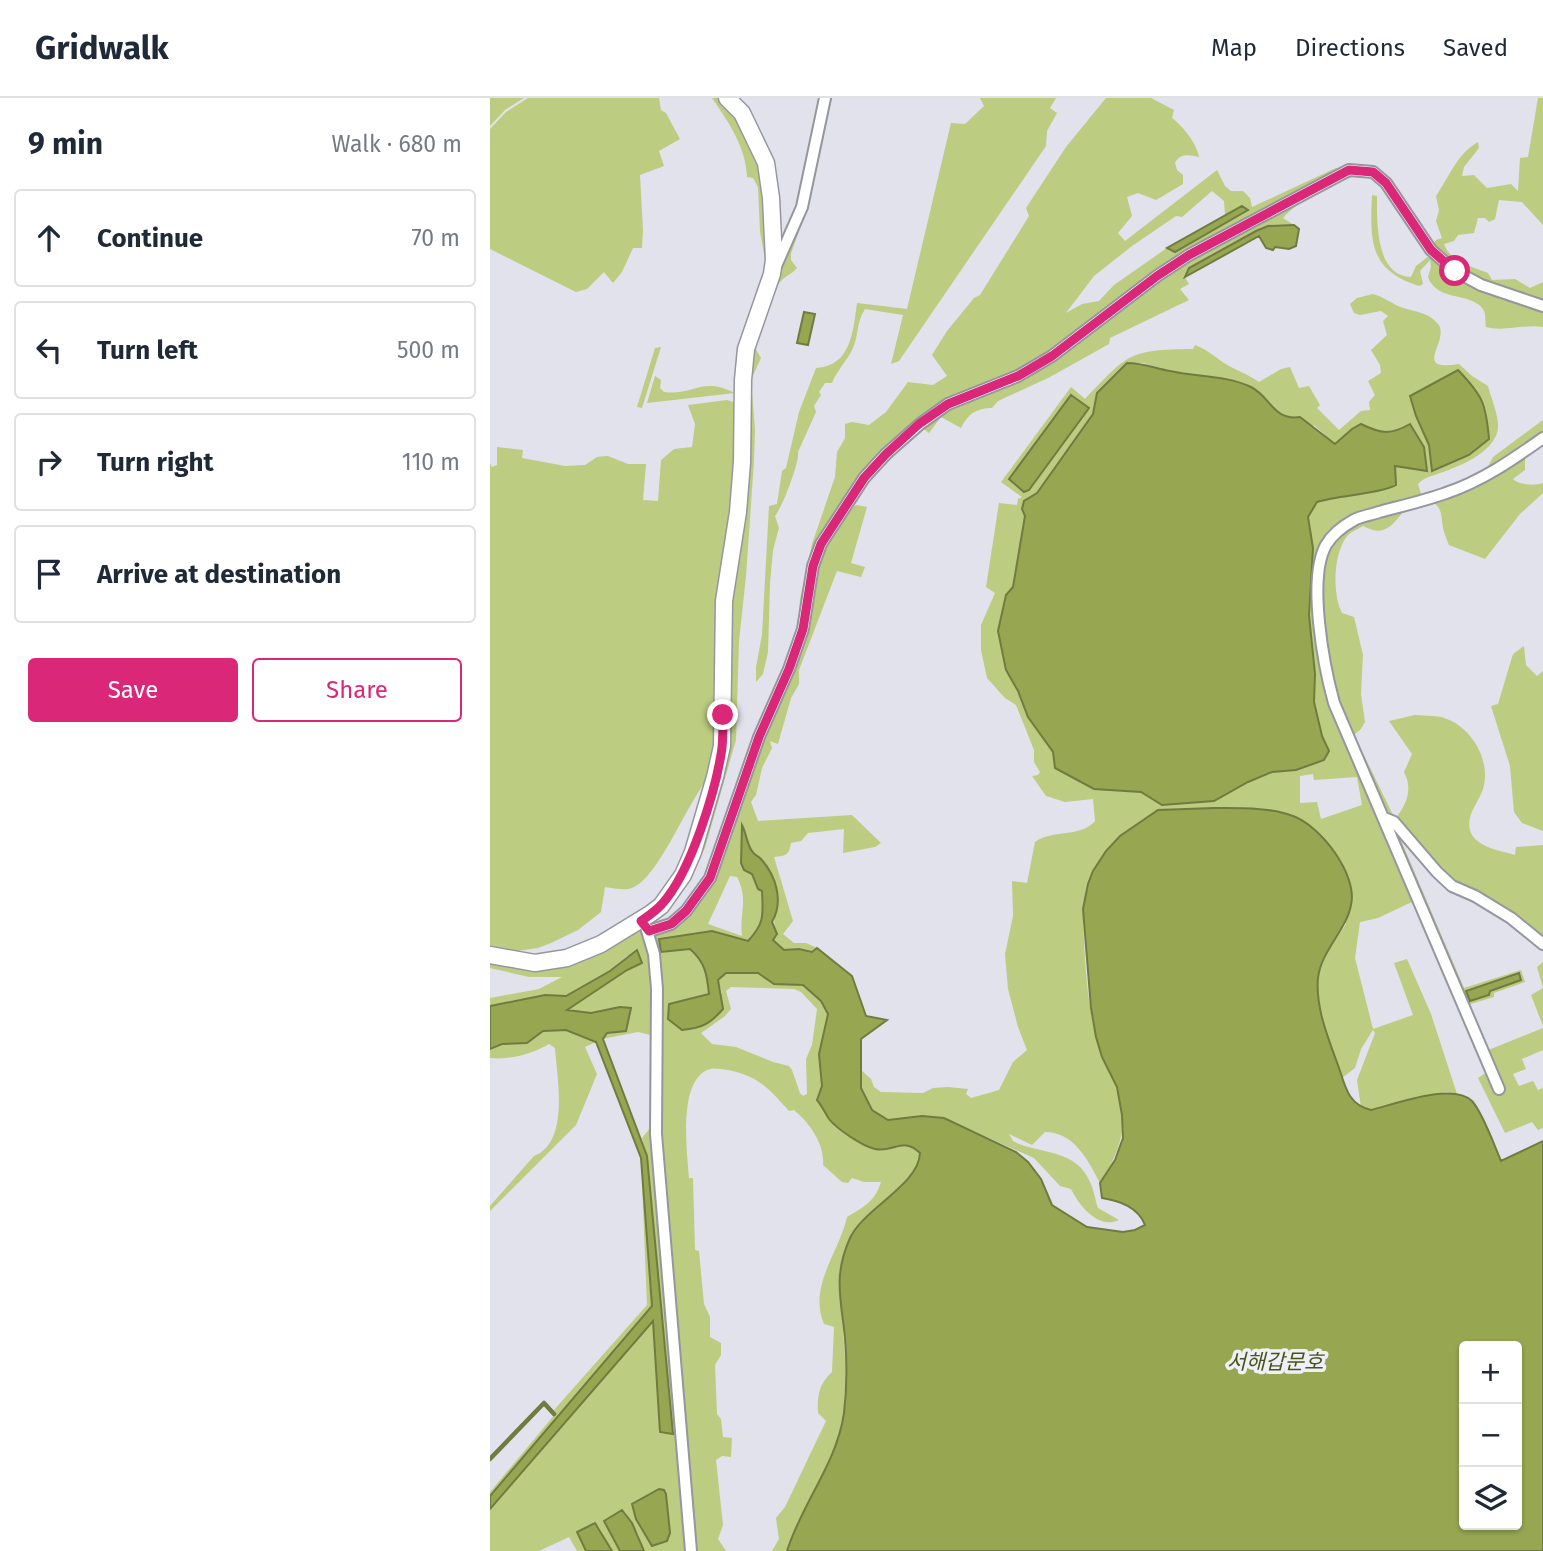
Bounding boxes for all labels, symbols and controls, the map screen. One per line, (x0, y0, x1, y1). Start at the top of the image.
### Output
text: Gridwalk (35, 28, 169, 68)
text: Map (1211, 34, 1257, 62)
text: Directions (1295, 34, 1405, 62)
text: Saved (1443, 34, 1508, 62)
text: 9 min (28, 126, 103, 162)
text: Walk · 680 m (332, 130, 462, 158)
icon: ahead (30, 219, 68, 257)
text: Continue (97, 223, 203, 254)
text: 70 m (411, 224, 460, 252)
route start (1439, 255, 1470, 286)
icon: left (30, 331, 68, 369)
text: Turn left (97, 335, 198, 366)
text: 500 m (397, 336, 460, 364)
icon: right (30, 443, 68, 481)
text: Turn right (97, 447, 214, 478)
text: 110 m (402, 448, 460, 476)
icon: arrive (30, 555, 68, 593)
text: Arrive at destination (97, 559, 341, 590)
button: Save (28, 658, 238, 722)
button: Share (252, 658, 462, 722)
route end (707, 699, 738, 730)
map controls (1459, 1341, 1522, 1530)
button: + (1459, 1341, 1522, 1404)
water label: 서해갑문호 (1227, 1349, 1325, 1375)
button: − (1459, 1404, 1522, 1467)
button: layers (1459, 1467, 1522, 1530)

